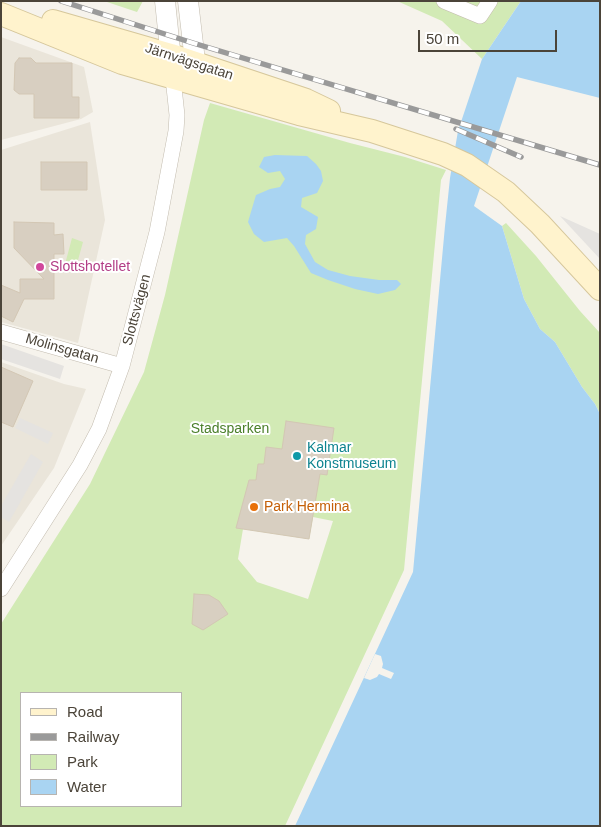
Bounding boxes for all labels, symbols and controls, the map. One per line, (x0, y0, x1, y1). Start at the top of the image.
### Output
scale bar (421, 20, 560, 52)
text: 50 m (426, 30, 459, 47)
street label: Järnvägsgatan (143, 40, 235, 84)
place label: Slottshotellet (50, 259, 130, 275)
marker: Slottshotellet (34, 261, 46, 273)
street label: Slottsvägen (119, 272, 155, 348)
street label: Molinsgatan (23, 331, 101, 367)
park label: Stadsparken (191, 421, 269, 437)
place label: Kalmar Konstmuseum (307, 440, 396, 472)
marker: Kalmar Konstmuseum (291, 450, 303, 462)
place label: Park Hermina (264, 499, 350, 515)
marker: Park Hermina (248, 501, 260, 513)
legend (20, 692, 182, 807)
text: Road (67, 703, 103, 720)
text: Railway (67, 728, 120, 745)
text: Park (67, 753, 98, 770)
text: Water (67, 778, 106, 795)

